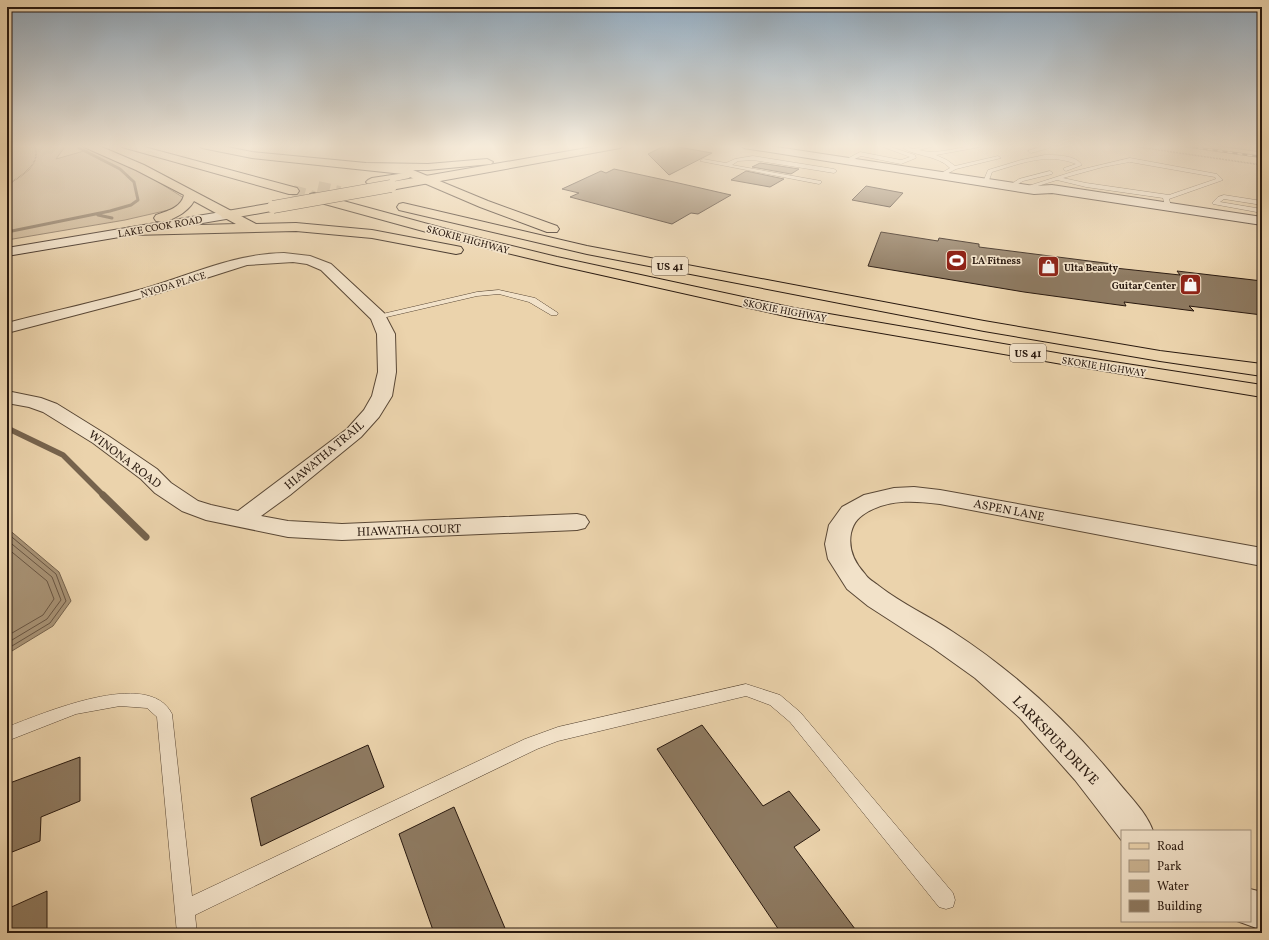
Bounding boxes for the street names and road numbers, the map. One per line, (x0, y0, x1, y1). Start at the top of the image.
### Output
street label: LAKE COOK ROAD (117, 213, 203, 241)
street label: SKOKIE HIGHWAY (425, 222, 511, 258)
road number: US 41 (652, 257, 688, 275)
street label: NYODA PLACE (139, 268, 208, 302)
street label: SKOKIE HIGHWAY (742, 296, 829, 326)
road number: US 41 (1010, 344, 1046, 362)
street label: SKOKIE HIGHWAY (1061, 353, 1148, 381)
street label: HIAWATHA TRAIL (281, 418, 368, 494)
street label: WINONA ROAD (85, 427, 164, 493)
street label: ASPEN LANE (972, 496, 1046, 526)
street label: HIAWATHA COURT (357, 521, 461, 541)
street label: LARKSPUR DRIVE (1007, 692, 1102, 790)

